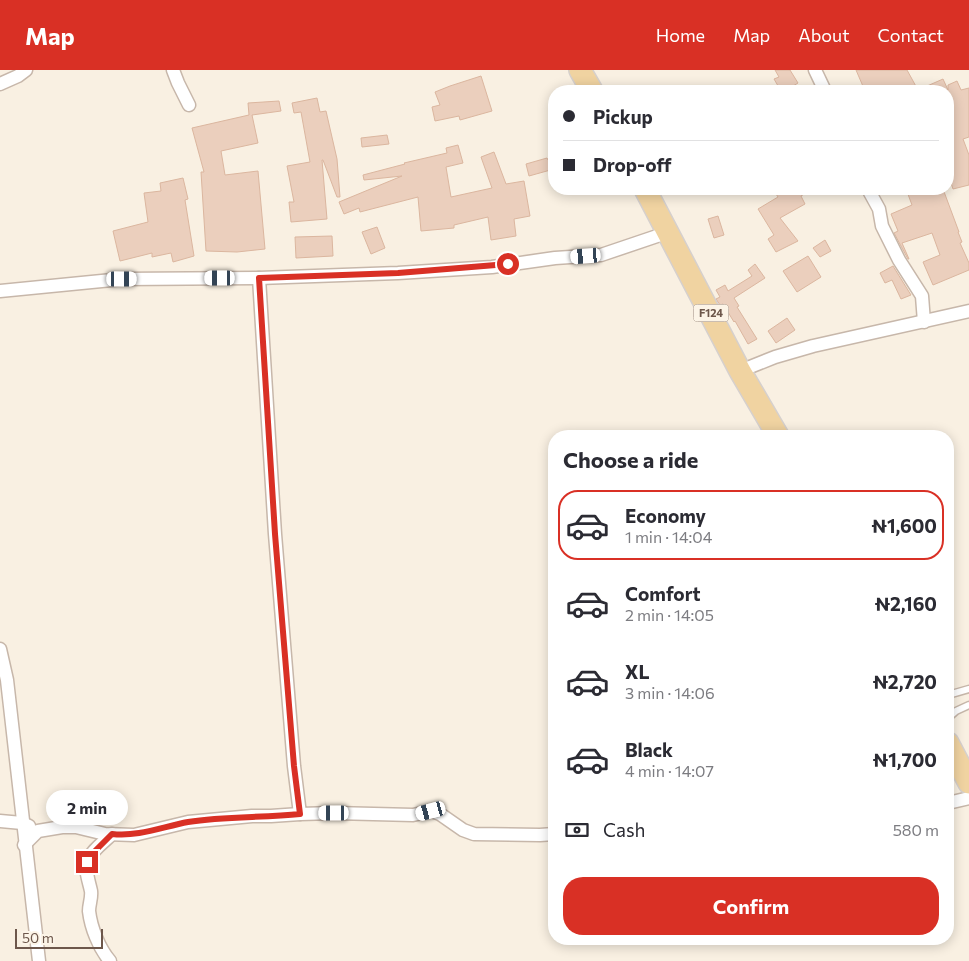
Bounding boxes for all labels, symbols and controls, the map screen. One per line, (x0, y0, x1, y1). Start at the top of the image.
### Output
text: Map (25, 21, 75, 50)
text: Home (656, 24, 705, 46)
text: Map (733, 24, 770, 46)
text: About (798, 24, 850, 46)
text: Contact (878, 24, 944, 46)
text: Pickup (593, 105, 653, 128)
text: Drop-off (593, 153, 672, 176)
car (570, 247, 601, 265)
route start (497, 253, 519, 275)
car (205, 271, 235, 286)
car (107, 272, 137, 287)
road number: F124 (694, 304, 728, 322)
text: Choose a ride (563, 446, 698, 473)
icon: car (565, 503, 610, 548)
text: Economy (625, 504, 706, 527)
text: ₦1,600 (871, 514, 937, 537)
text: 1 min · 14:04 (625, 527, 712, 546)
icon: car (565, 581, 610, 626)
text: Comfort (625, 582, 701, 605)
text: ₦2,160 (875, 592, 937, 615)
text: 2 min · 14:05 (625, 605, 714, 624)
icon: car (565, 659, 610, 704)
text: XL (625, 660, 650, 683)
text: ₦2,720 (873, 670, 937, 693)
text: 3 min · 14:06 (625, 683, 715, 702)
icon: car (565, 737, 610, 782)
text: Black (625, 738, 673, 761)
text: ₦1,700 (873, 748, 937, 771)
text: 4 min · 14:07 (625, 761, 714, 780)
callout: 2 min (46, 790, 128, 824)
text: 2 min (67, 798, 107, 817)
car (414, 800, 447, 822)
car (319, 806, 349, 821)
icon: cash (563, 816, 591, 844)
text: Cash (603, 818, 645, 841)
text: 580 m (893, 820, 939, 839)
route end (76, 851, 98, 873)
button: Confirm (563, 877, 939, 935)
scale bar (15, 926, 102, 949)
text: 50 m (22, 929, 54, 946)

